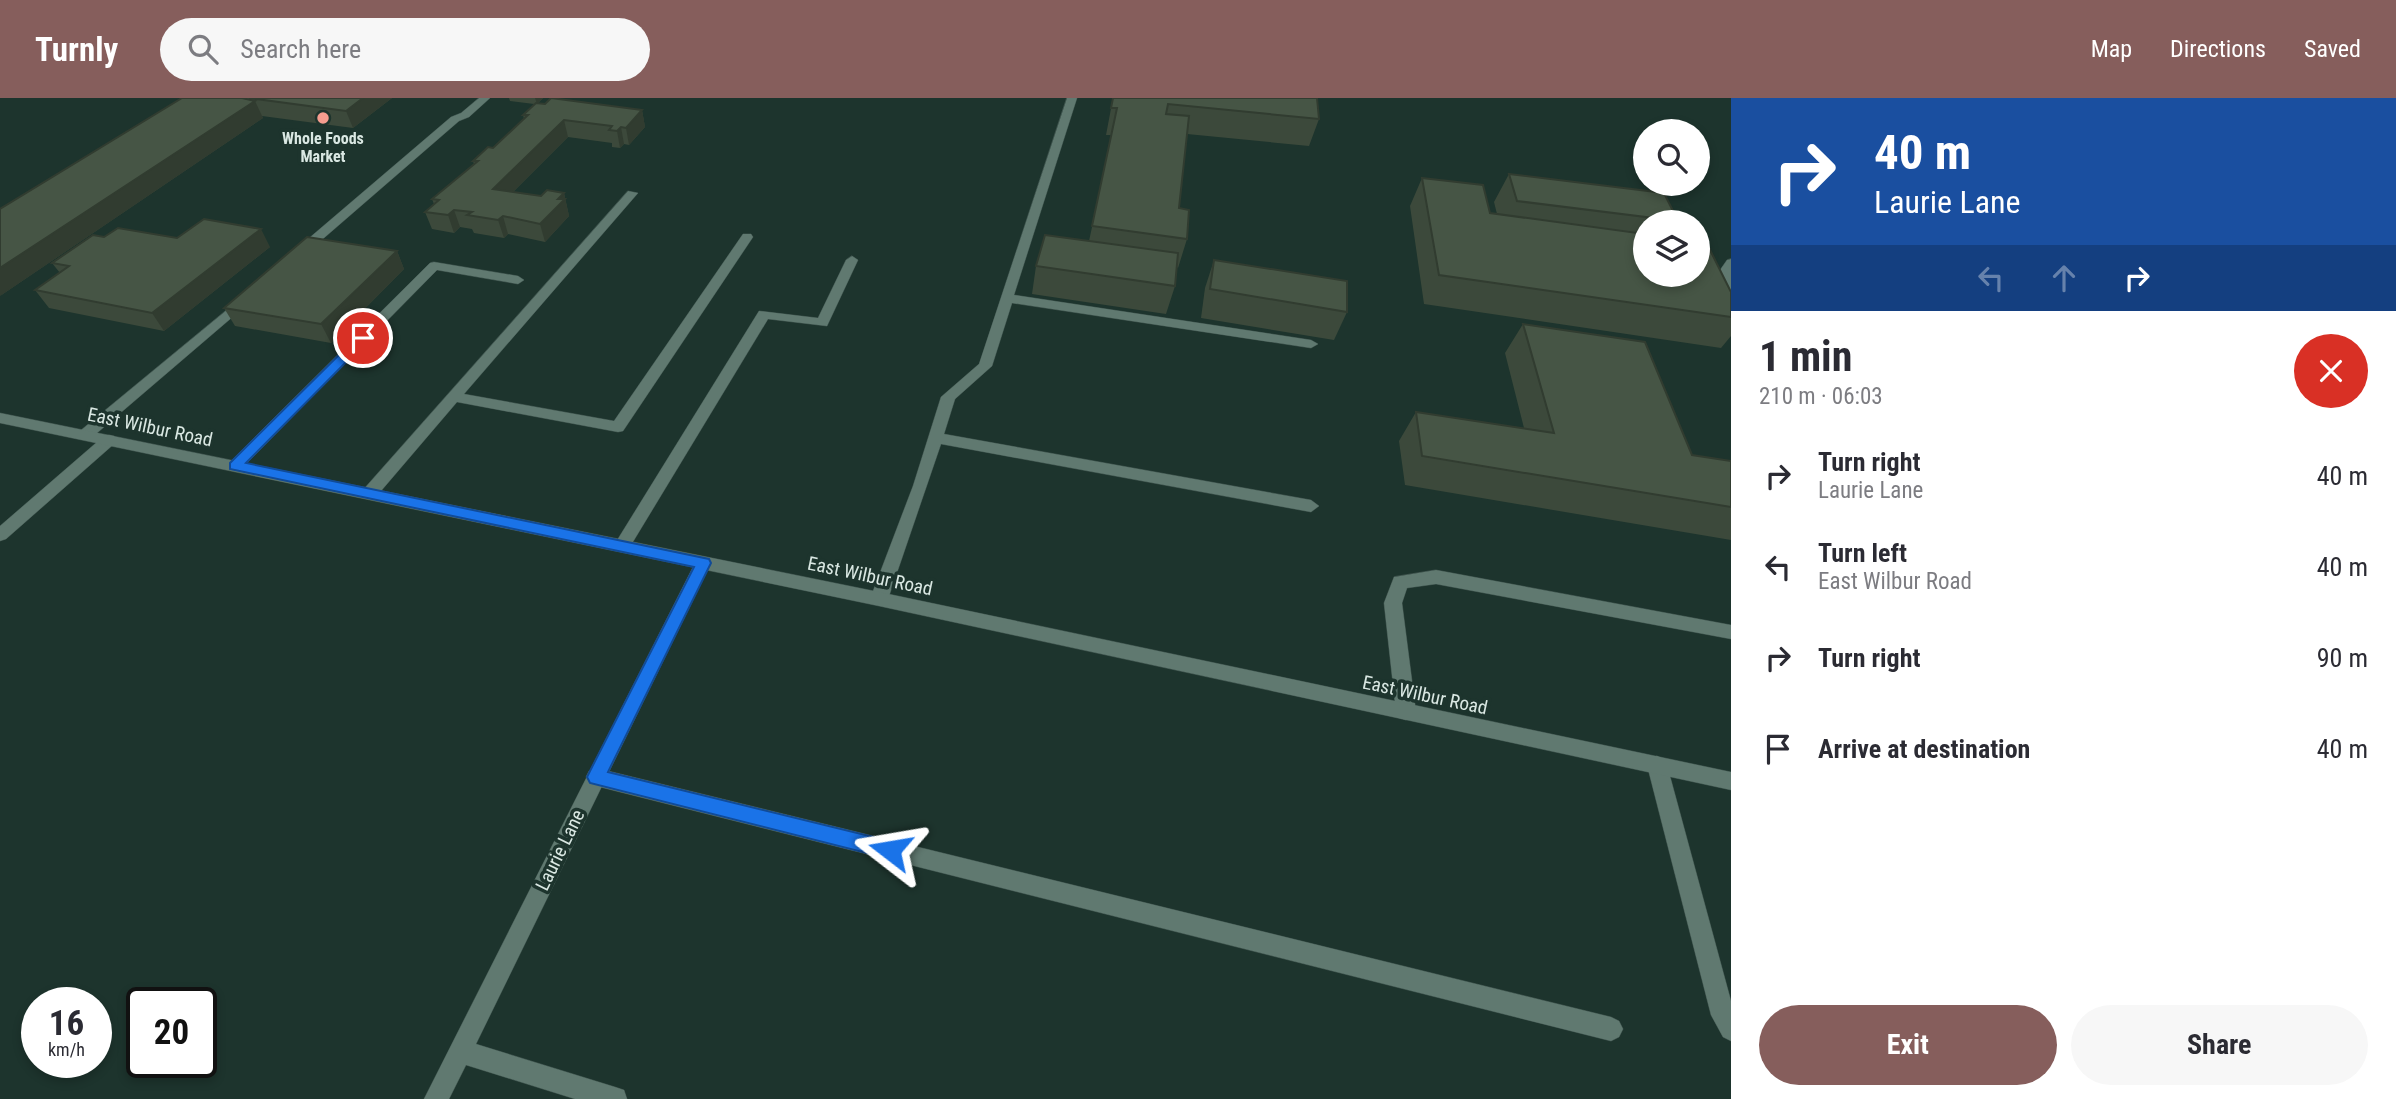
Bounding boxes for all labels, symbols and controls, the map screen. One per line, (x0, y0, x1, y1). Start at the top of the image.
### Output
search box (160, 18, 650, 81)
text: Turnly (35, 30, 118, 69)
icon: search (184, 30, 222, 68)
text: Search here (240, 34, 361, 64)
text: Map (2091, 35, 2132, 63)
text: Directions (2170, 35, 2266, 63)
text: Saved (2304, 35, 2361, 63)
marker: Whole Foods Market (315, 110, 331, 126)
map controls (1633, 119, 1710, 287)
button: search (1633, 119, 1710, 196)
text: 40 m (1874, 124, 1971, 181)
icon: right (1759, 126, 1850, 217)
place label: Whole Foods Market (282, 129, 364, 166)
text: Laurie Lane (1874, 183, 2021, 221)
button: layers (1633, 210, 1710, 287)
icon: left (1972, 259, 2010, 297)
icon: ahead (2045, 259, 2083, 297)
icon: right (2118, 259, 2156, 297)
pin (333, 308, 393, 368)
icon: arrive (344, 319, 382, 357)
text: 1 min (1759, 332, 1852, 381)
button: close (2294, 334, 2368, 408)
text: 210 m · 06:03 (1759, 383, 1883, 410)
street label: East Wilbur Road (85, 403, 215, 451)
text: Turn right (1818, 447, 1920, 477)
icon: right (1759, 457, 1797, 495)
text: 40 m (2317, 461, 2368, 491)
text: Laurie Lane (1818, 477, 1923, 504)
text: Turn left (1818, 538, 1907, 568)
icon: left (1759, 548, 1797, 586)
street label: East Wilbur Road (805, 552, 935, 600)
text: 40 m (2317, 552, 2368, 582)
text: East Wilbur Road (1818, 568, 1972, 595)
icon: right (1759, 639, 1797, 677)
text: Turn right (1818, 643, 1920, 673)
text: 90 m (2317, 643, 2368, 673)
street label: East Wilbur Road (1360, 671, 1490, 719)
icon: arrive (1759, 730, 1797, 768)
text: Arrive at destination (1818, 734, 2030, 764)
text: 40 m (2317, 734, 2368, 764)
street label: Laurie Lane (531, 806, 589, 894)
position arrow (853, 813, 927, 887)
speed limit sign: 20 (126, 987, 217, 1078)
text: 16 (49, 1003, 84, 1044)
button: Exit (1759, 1005, 2057, 1085)
button: Share (2071, 1005, 2368, 1085)
text: km/h (48, 1039, 85, 1060)

